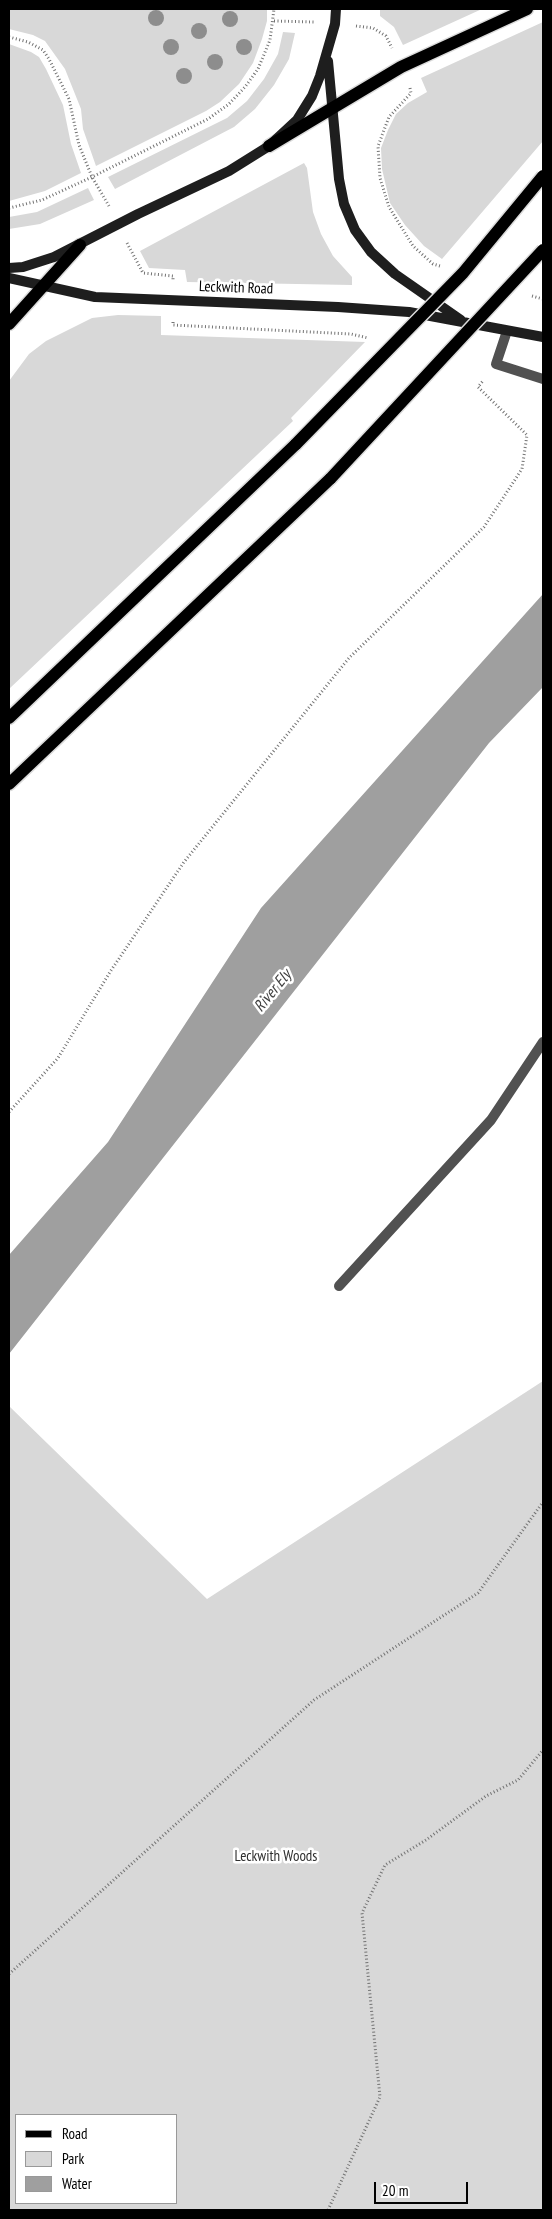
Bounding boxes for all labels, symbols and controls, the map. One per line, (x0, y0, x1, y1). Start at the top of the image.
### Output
street label: Leckwith Road (199, 278, 273, 298)
water label: River Ely (250, 966, 296, 1016)
park label: Leckwith Woods (235, 1848, 317, 1866)
legend (15, 2114, 178, 2204)
text: Road (62, 2124, 88, 2143)
text: Park (62, 2149, 84, 2168)
scale bar (377, 2172, 471, 2204)
text: Water (62, 2174, 92, 2193)
text: 20 m (382, 2181, 408, 2200)

